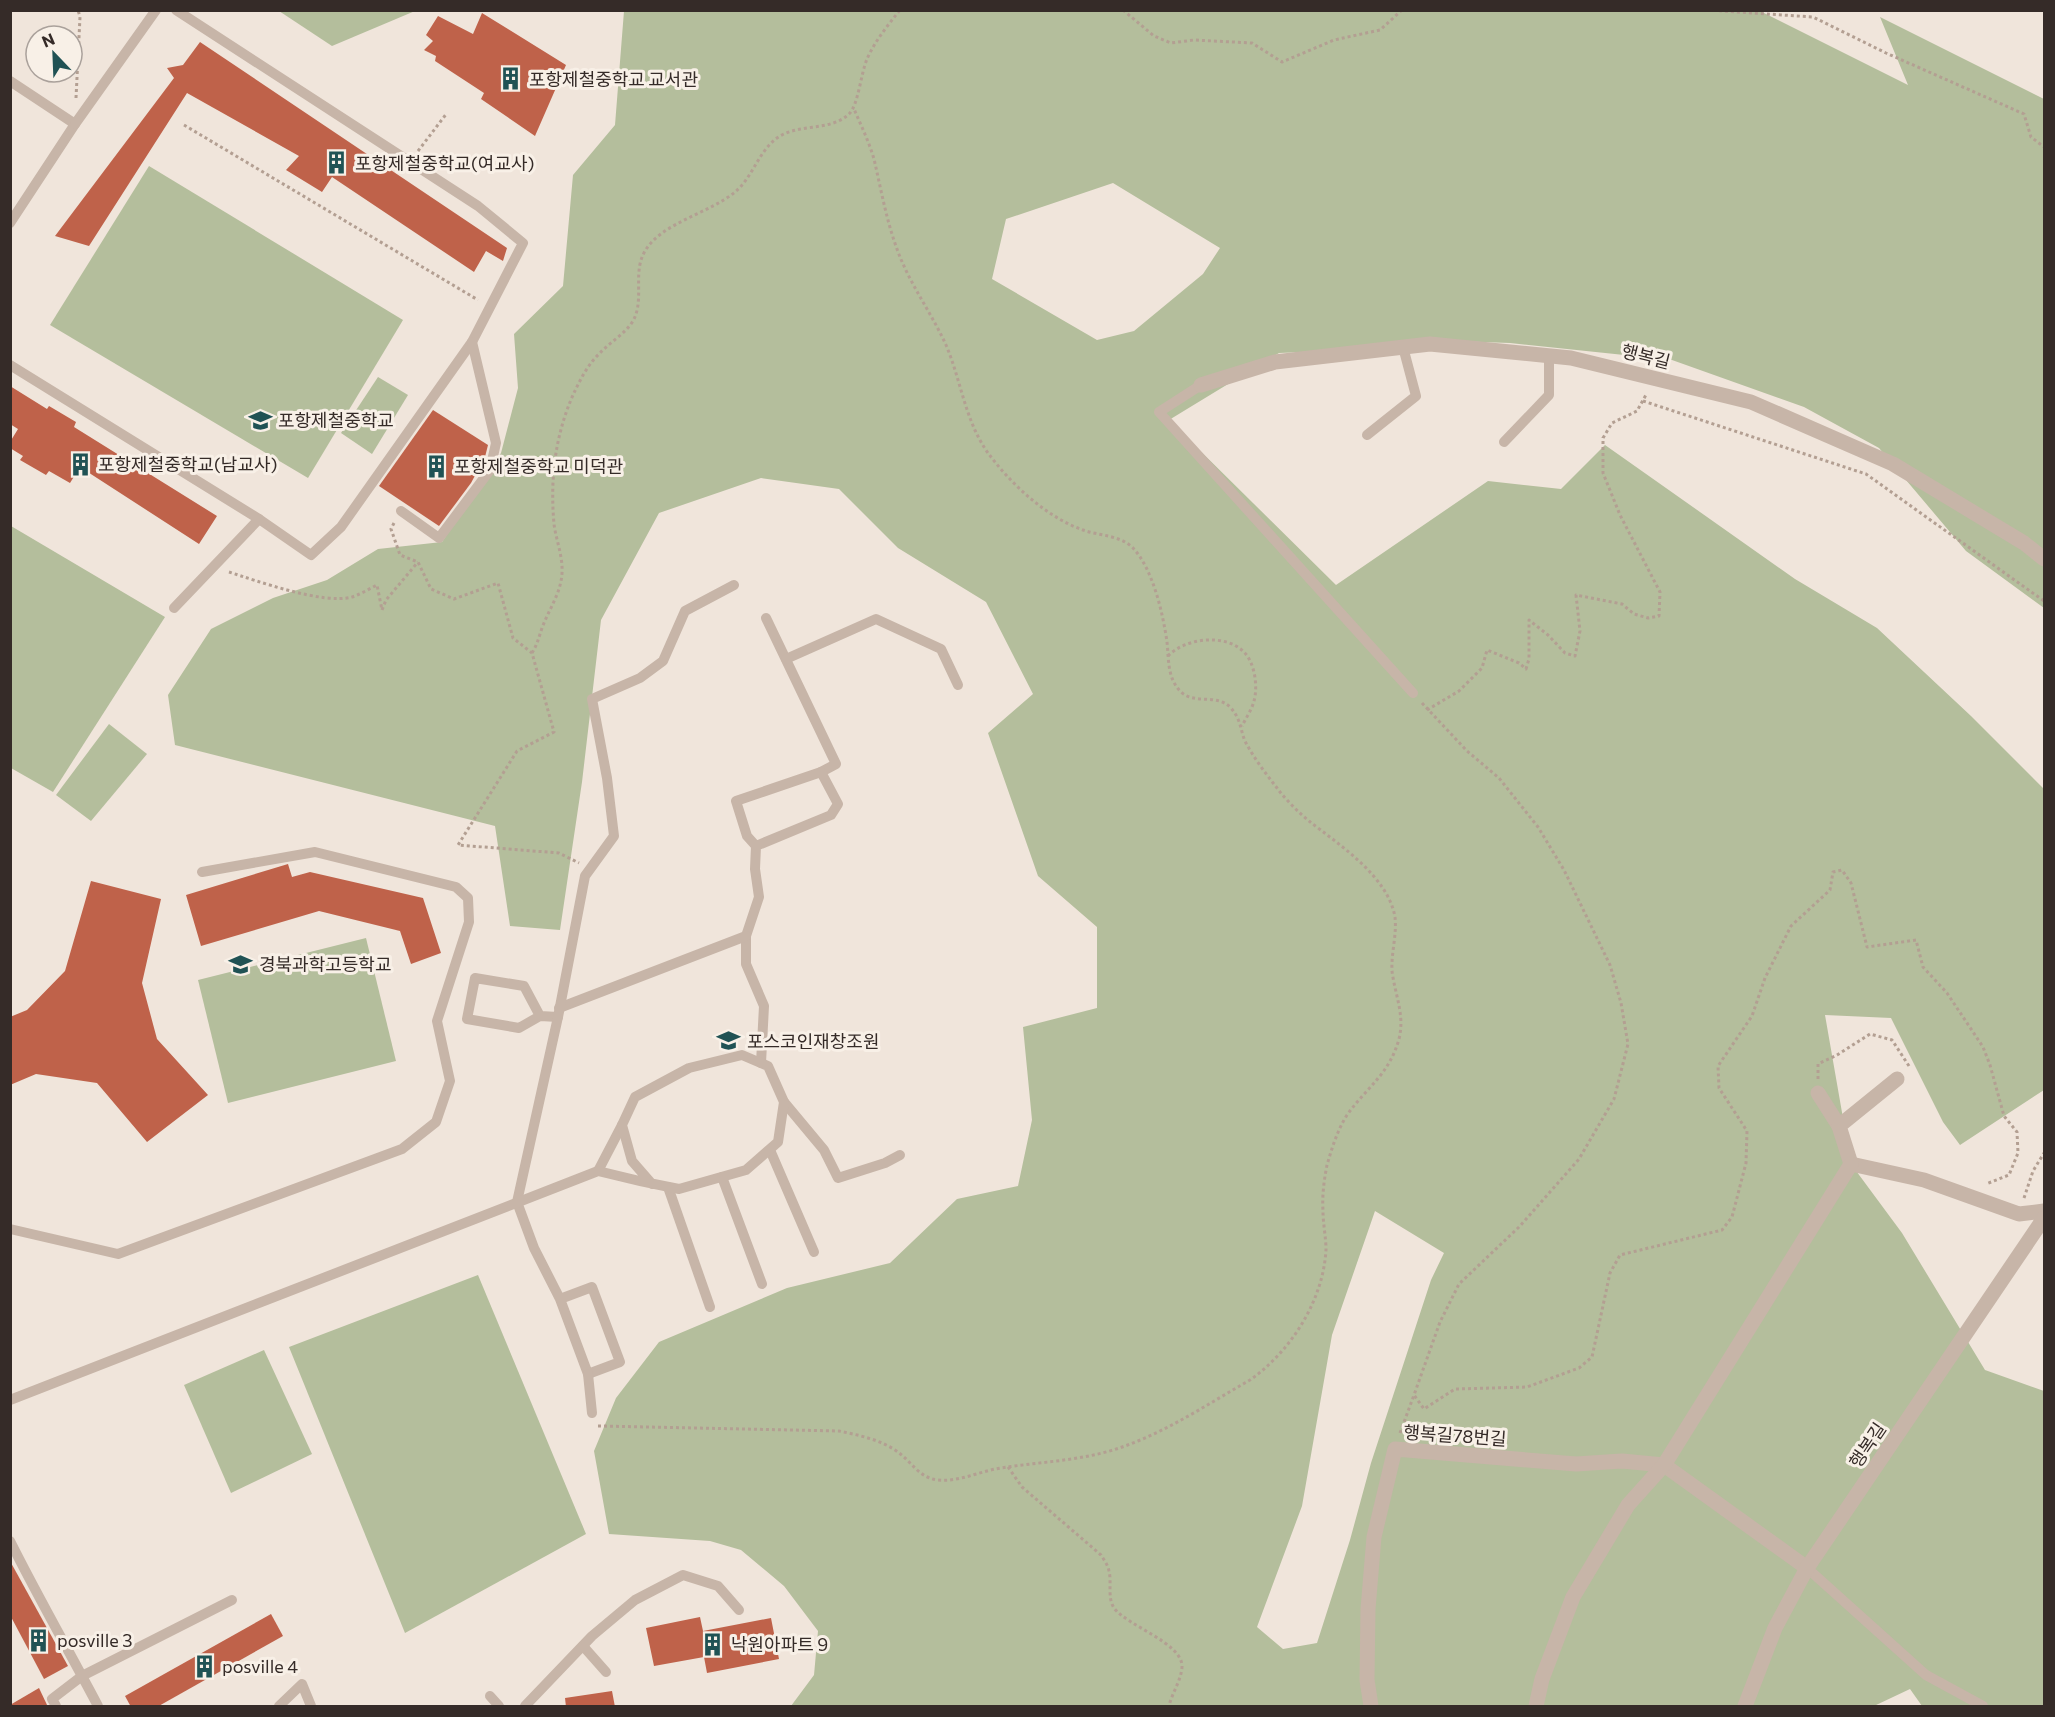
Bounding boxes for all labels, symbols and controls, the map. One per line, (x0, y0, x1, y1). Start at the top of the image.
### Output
north arrow (24, 24, 84, 84)
text: N (39, 29, 57, 51)
building icon: 포항제철중학교 교서관 (498, 66, 524, 92)
place label: 포항제철중학교 교서관 (529, 68, 698, 90)
building icon: 포항제철중학교(여교사) (324, 150, 350, 176)
place label: 포항제철중학교(여교사) (355, 152, 534, 174)
street label: 행복길 (1619, 339, 1673, 373)
school or university icon: 포항제철중학교 (247, 407, 273, 433)
place label: 포항제철중학교 (278, 409, 394, 431)
building icon: 포항제철중학교(남교사) (67, 451, 93, 477)
place label: 포항제철중학교(남교사) (98, 453, 277, 475)
building icon: 포항제철중학교 미덕관 (423, 453, 449, 479)
place label: 포항제철중학교 미덕관 (454, 455, 623, 477)
school or university icon: 경북과학고등학교 (228, 951, 254, 977)
place label: 경북과학고등학교 (259, 953, 391, 975)
school or university icon: 포스코인재창조원 (716, 1028, 742, 1054)
place label: 포스코인재창조원 (747, 1030, 879, 1052)
street label: 행복길 (1844, 1418, 1890, 1472)
street label: 행복길78번길 (1403, 1420, 1507, 1450)
building icon: posville 3 (26, 1627, 52, 1653)
place label: posville 3 (57, 1629, 132, 1651)
building icon: 낙원아파트 9 (700, 1631, 726, 1657)
place label: 낙원아파트 9 (731, 1633, 828, 1655)
building icon: posville 4 (191, 1653, 217, 1679)
place label: posville 4 (222, 1655, 298, 1677)

